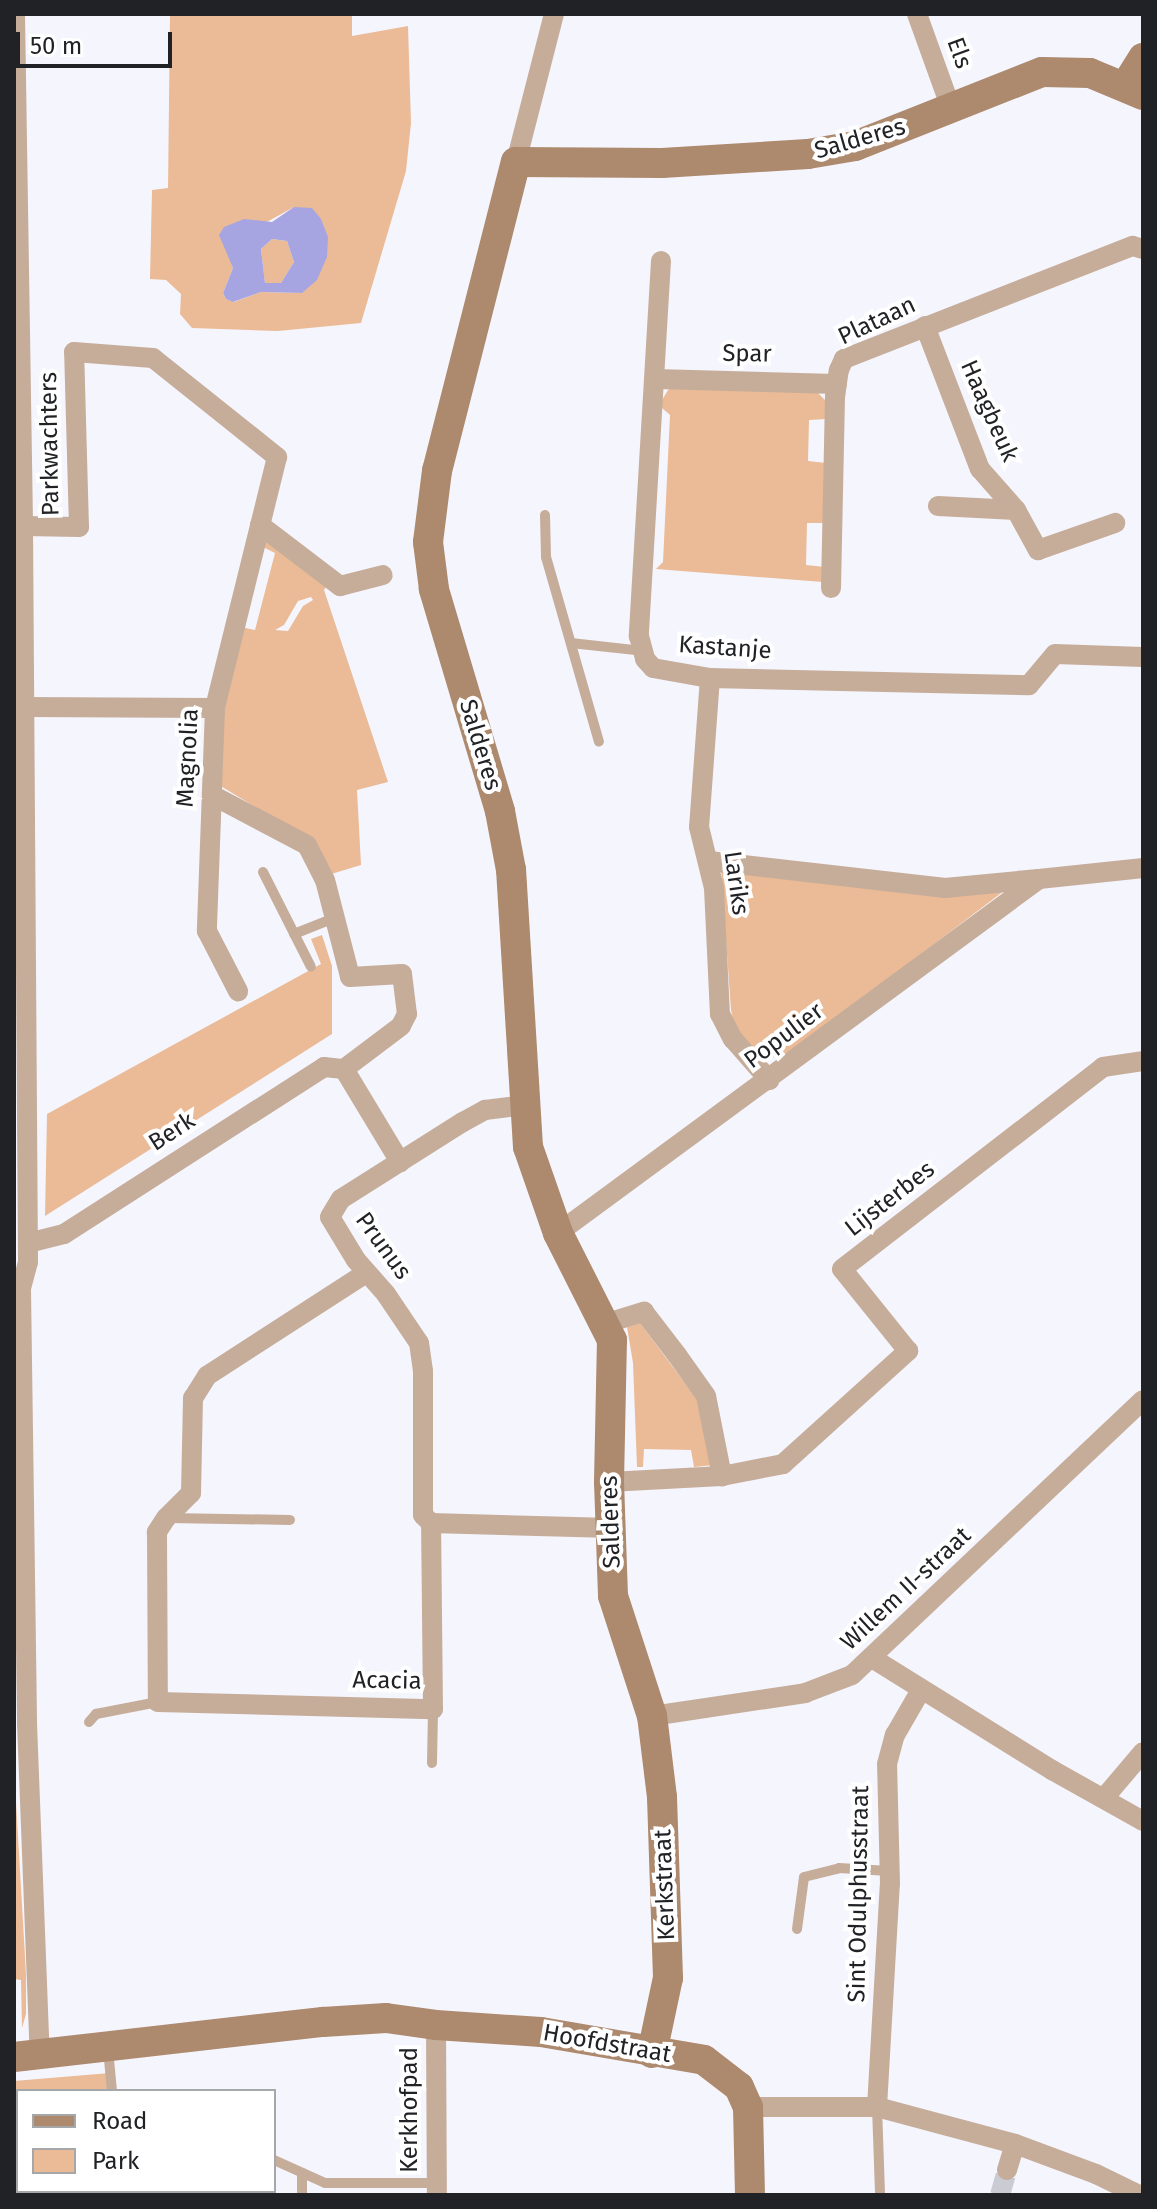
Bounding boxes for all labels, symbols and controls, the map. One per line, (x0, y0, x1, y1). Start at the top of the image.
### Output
scale bar (20, 16, 176, 66)
text: 50 m (30, 32, 82, 60)
street label: Els (940, 34, 978, 72)
street label: Salderes (811, 112, 909, 166)
street label: Plataan (834, 291, 920, 351)
street label: Spar (722, 339, 772, 369)
street label: Haagbeuk (954, 356, 1024, 466)
street label: Parkwachters (34, 372, 66, 516)
street label: Kastanje (677, 630, 773, 666)
street label: Salderes (453, 696, 507, 794)
street label: Magnolia (171, 708, 205, 808)
street label: Lariks (717, 849, 755, 917)
street label: Populier (739, 997, 829, 1075)
street label: Berk (144, 1107, 200, 1157)
street label: Lijsterbes (839, 1155, 941, 1243)
street label: Prunus (349, 1207, 417, 1285)
street label: Salderes (595, 1475, 627, 1569)
street label: Willem II-straat (835, 1521, 977, 1657)
street label: Acacia (352, 1666, 422, 1696)
street label: Sint Odulphusstraat (843, 1785, 875, 2003)
street label: Kerkstraat (649, 1829, 681, 1941)
street label: Hoofdstraat (541, 2019, 673, 2069)
street label: Kerkhofpad (396, 2047, 424, 2173)
legend (16, 2089, 276, 2193)
text: Road (92, 2107, 147, 2135)
text: Park (92, 2147, 139, 2175)

